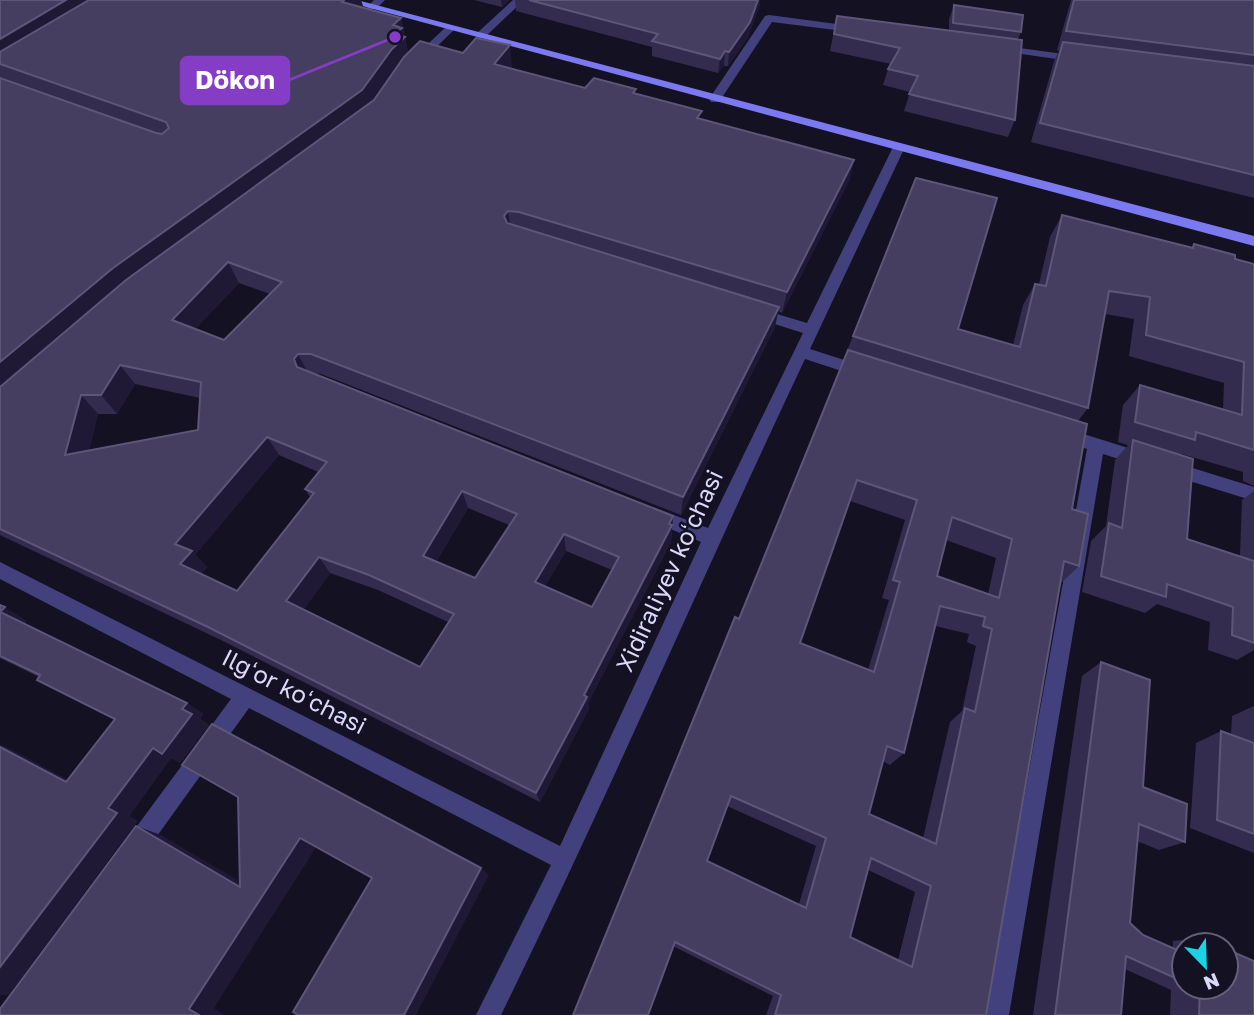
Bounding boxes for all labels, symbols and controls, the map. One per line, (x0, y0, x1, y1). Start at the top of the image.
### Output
callout: Dökon (181, 57, 289, 104)
text: Dökon (195, 64, 275, 95)
street label: Xidiraliyev koʻchasi (609, 465, 728, 676)
street label: Ilgʻor koʻchasi (218, 642, 372, 739)
north arrow (1170, 931, 1240, 1001)
text: N (1201, 969, 1223, 996)

